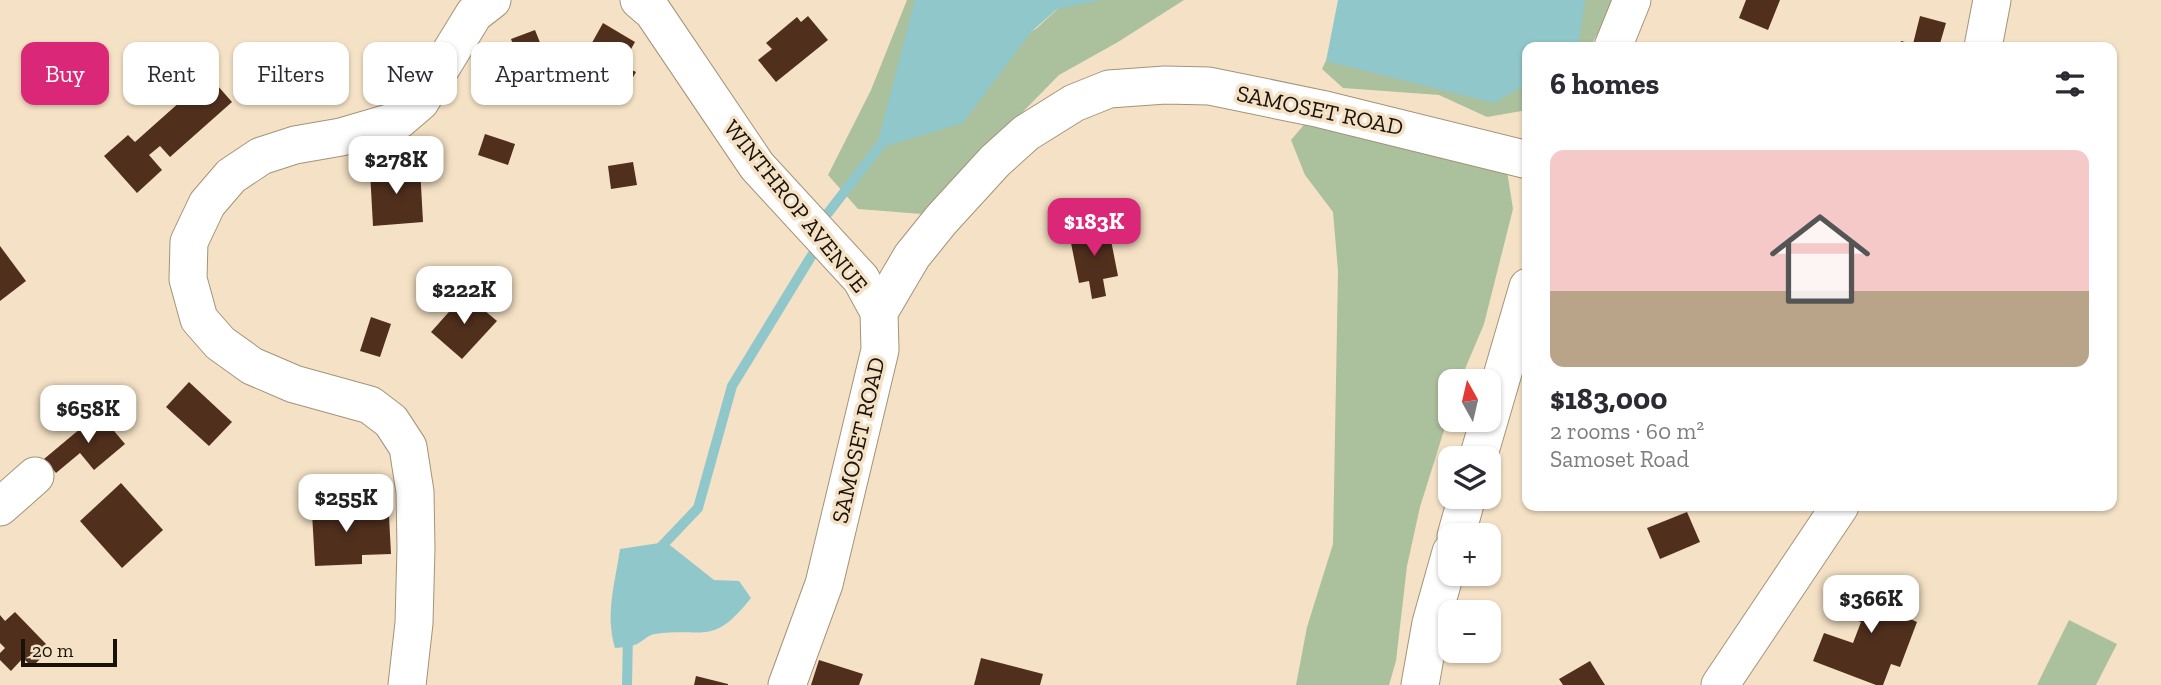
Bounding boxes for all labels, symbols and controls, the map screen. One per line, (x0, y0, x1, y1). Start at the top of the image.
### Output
chip: Buy (21, 42, 109, 105)
chip: Rent (123, 42, 219, 105)
chip: Filters (233, 42, 349, 105)
chip: New (363, 42, 457, 105)
chip: Apartment (471, 42, 633, 105)
icon: filters (2051, 65, 2089, 103)
text: 6 homes (1550, 66, 1659, 102)
street label: SAMOSET ROAD (1234, 79, 1406, 141)
street label: WINTHROP AVENUE (718, 114, 874, 298)
pin: $278K (347, 136, 445, 196)
text: $278K (365, 145, 427, 173)
icon: home (1757, 196, 1883, 322)
pin: $183K (1045, 198, 1143, 258)
text: $183K (1064, 207, 1124, 235)
pin: $222K (415, 266, 513, 326)
text: $222K (432, 275, 496, 303)
street label: SAMOSET ROAD (825, 354, 891, 526)
north arrow (1438, 369, 1502, 432)
map controls (1438, 369, 1501, 663)
text: $183,000 (1550, 381, 1668, 417)
pin: $658K (39, 386, 137, 445)
text: $658K (56, 394, 120, 422)
text: 2 rooms · 60 m² (1550, 417, 1704, 445)
text: Samoset Road (1550, 445, 1689, 473)
button: layers (1438, 446, 1501, 509)
pin: $255K (297, 475, 395, 534)
text: $255K (314, 483, 378, 511)
button: + (1438, 523, 1501, 586)
pin: $366K (1822, 576, 1920, 635)
text: $366K (1839, 584, 1903, 612)
button: − (1438, 600, 1501, 663)
scale bar (21, 636, 117, 668)
text: 20 m (32, 639, 73, 662)

